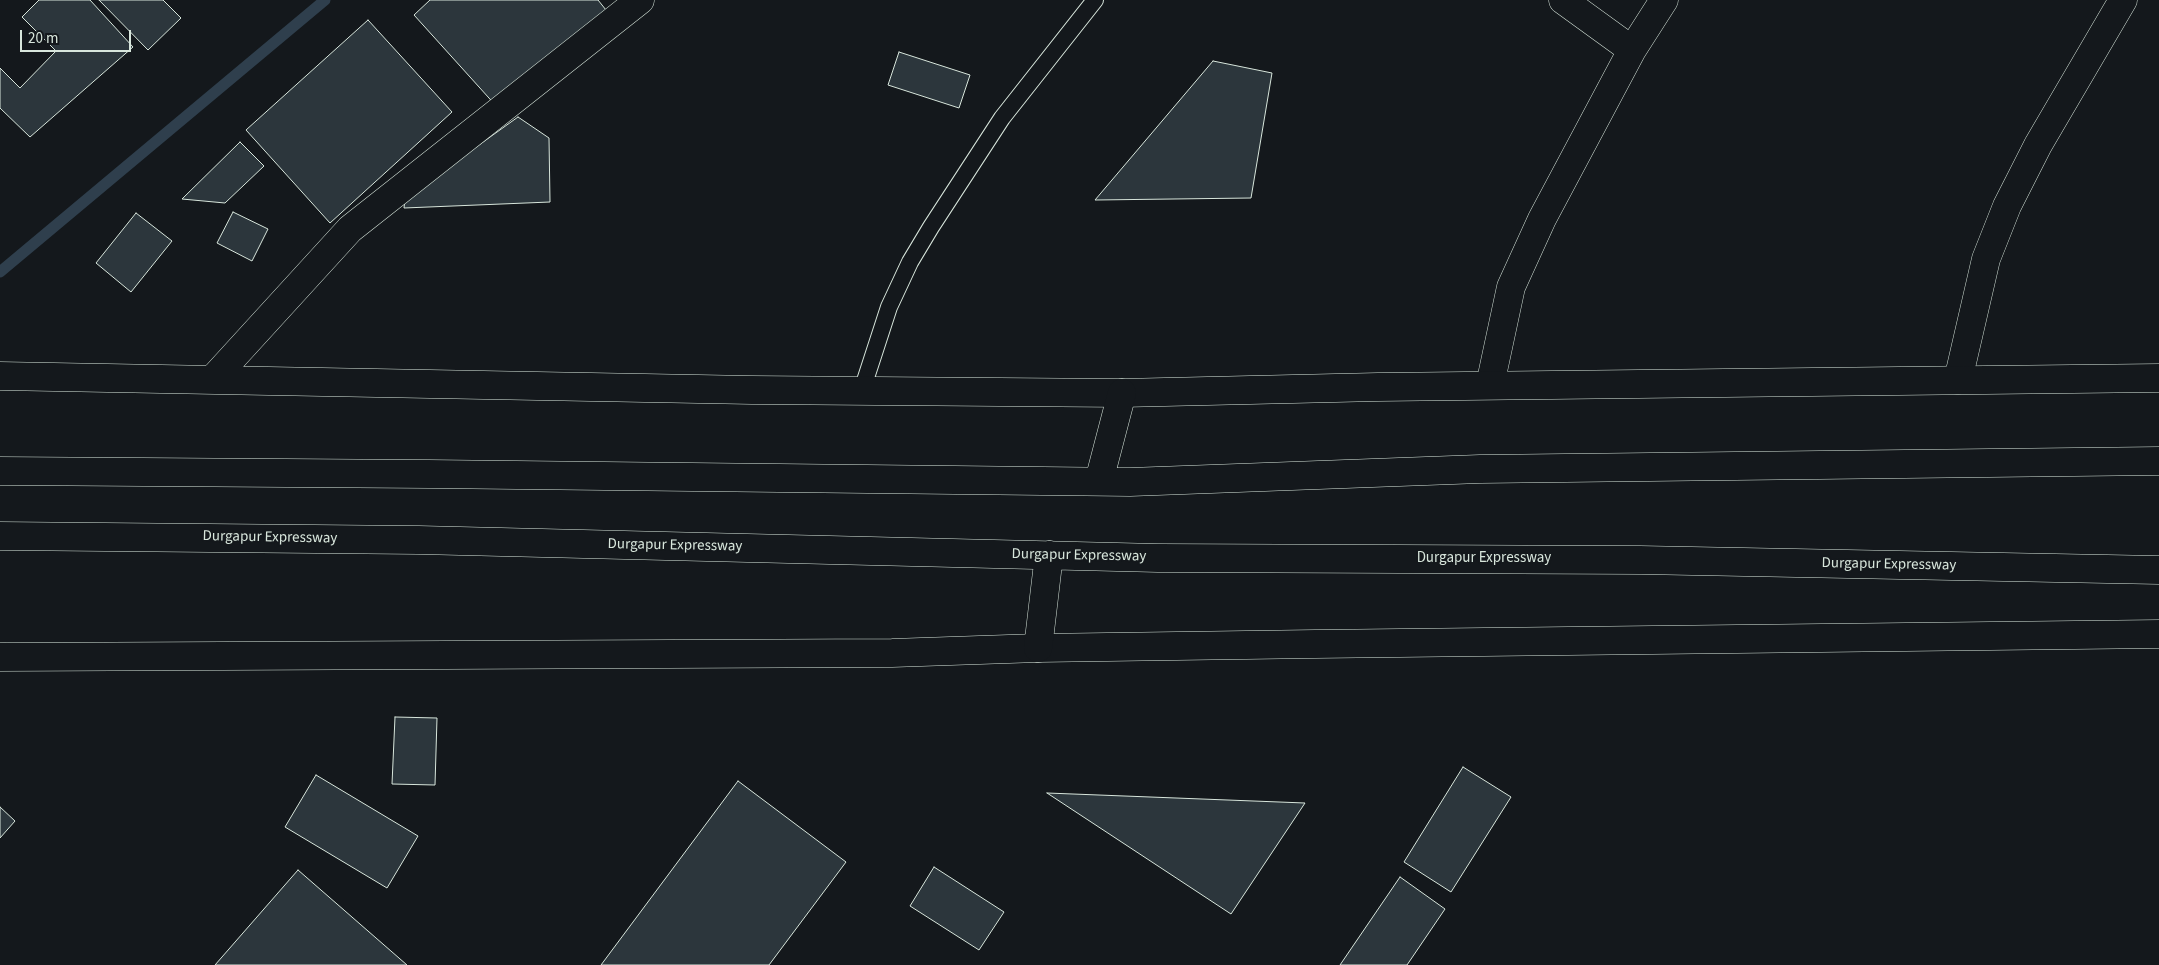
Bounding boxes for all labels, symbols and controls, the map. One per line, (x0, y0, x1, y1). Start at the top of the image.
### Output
scale bar (22, 20, 134, 52)
text: 20 m (28, 28, 58, 49)
street label: Durgapur Expressway (202, 528, 338, 548)
street label: Durgapur Expressway (607, 536, 743, 556)
street label: Durgapur Expressway (1011, 546, 1147, 566)
street label: Durgapur Expressway (1417, 550, 1551, 568)
street label: Durgapur Expressway (1821, 555, 1957, 575)

